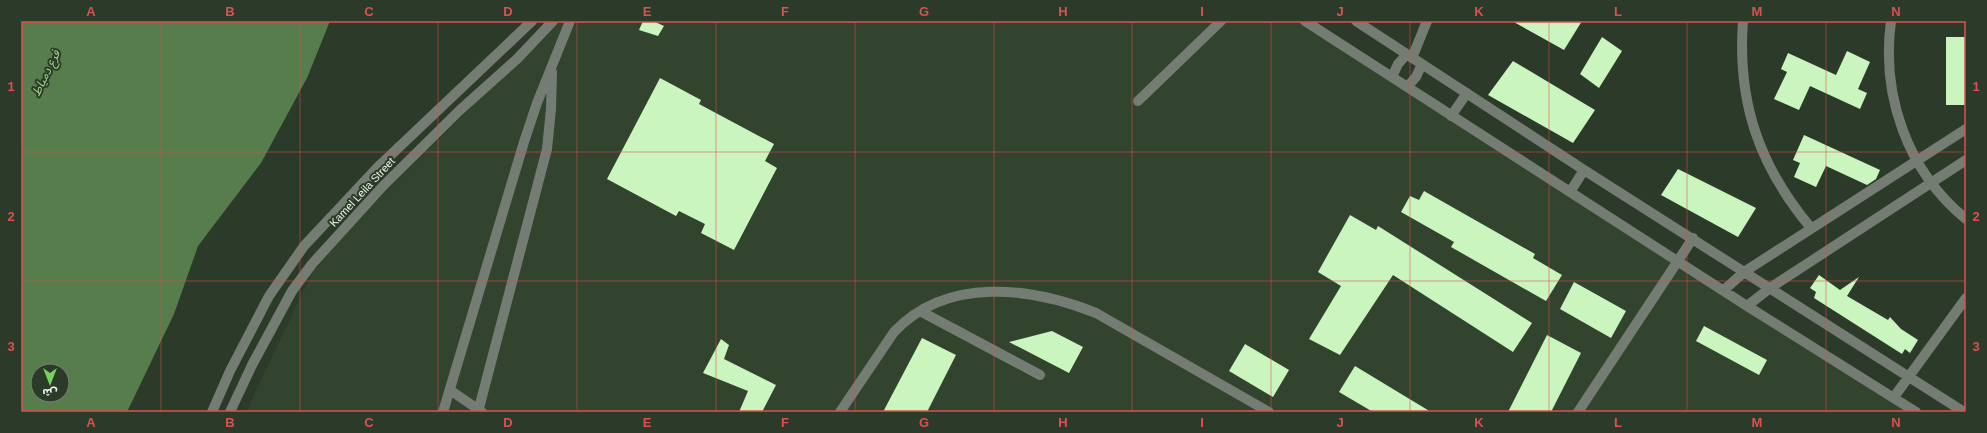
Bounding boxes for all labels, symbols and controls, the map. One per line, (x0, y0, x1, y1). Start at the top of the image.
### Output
text: A (86, 4, 96, 19)
text: B (225, 4, 235, 19)
text: C (364, 4, 374, 19)
text: D (503, 4, 513, 19)
text: E (643, 4, 652, 19)
text: F (781, 4, 789, 19)
text: G (919, 4, 929, 19)
text: H (1058, 4, 1068, 19)
text: I (1200, 4, 1204, 19)
text: J (1336, 4, 1344, 19)
text: K (1474, 4, 1484, 19)
text: L (1614, 4, 1622, 19)
text: M (1752, 4, 1762, 19)
text: N (1891, 4, 1901, 19)
water label: فرع دمياط (29, 47, 65, 99)
text: 1 (7, 79, 15, 94)
text: 1 (1972, 79, 1980, 94)
street label: Kamel Leila Street (327, 155, 397, 229)
text: 2 (7, 209, 15, 224)
text: 2 (1972, 209, 1980, 224)
text: 3 (7, 339, 15, 354)
text: 3 (1972, 339, 1980, 354)
north arrow (30, 363, 70, 403)
text: ش (42, 386, 58, 399)
text: A (86, 415, 96, 430)
text: B (225, 415, 235, 430)
text: C (364, 415, 374, 430)
text: D (503, 415, 513, 430)
text: E (643, 415, 652, 430)
text: F (781, 415, 789, 430)
text: G (919, 415, 929, 430)
text: H (1058, 415, 1068, 430)
text: I (1200, 415, 1204, 430)
text: J (1336, 415, 1344, 430)
text: K (1474, 415, 1484, 430)
text: L (1614, 415, 1622, 430)
text: M (1752, 415, 1762, 430)
text: N (1891, 415, 1901, 430)

